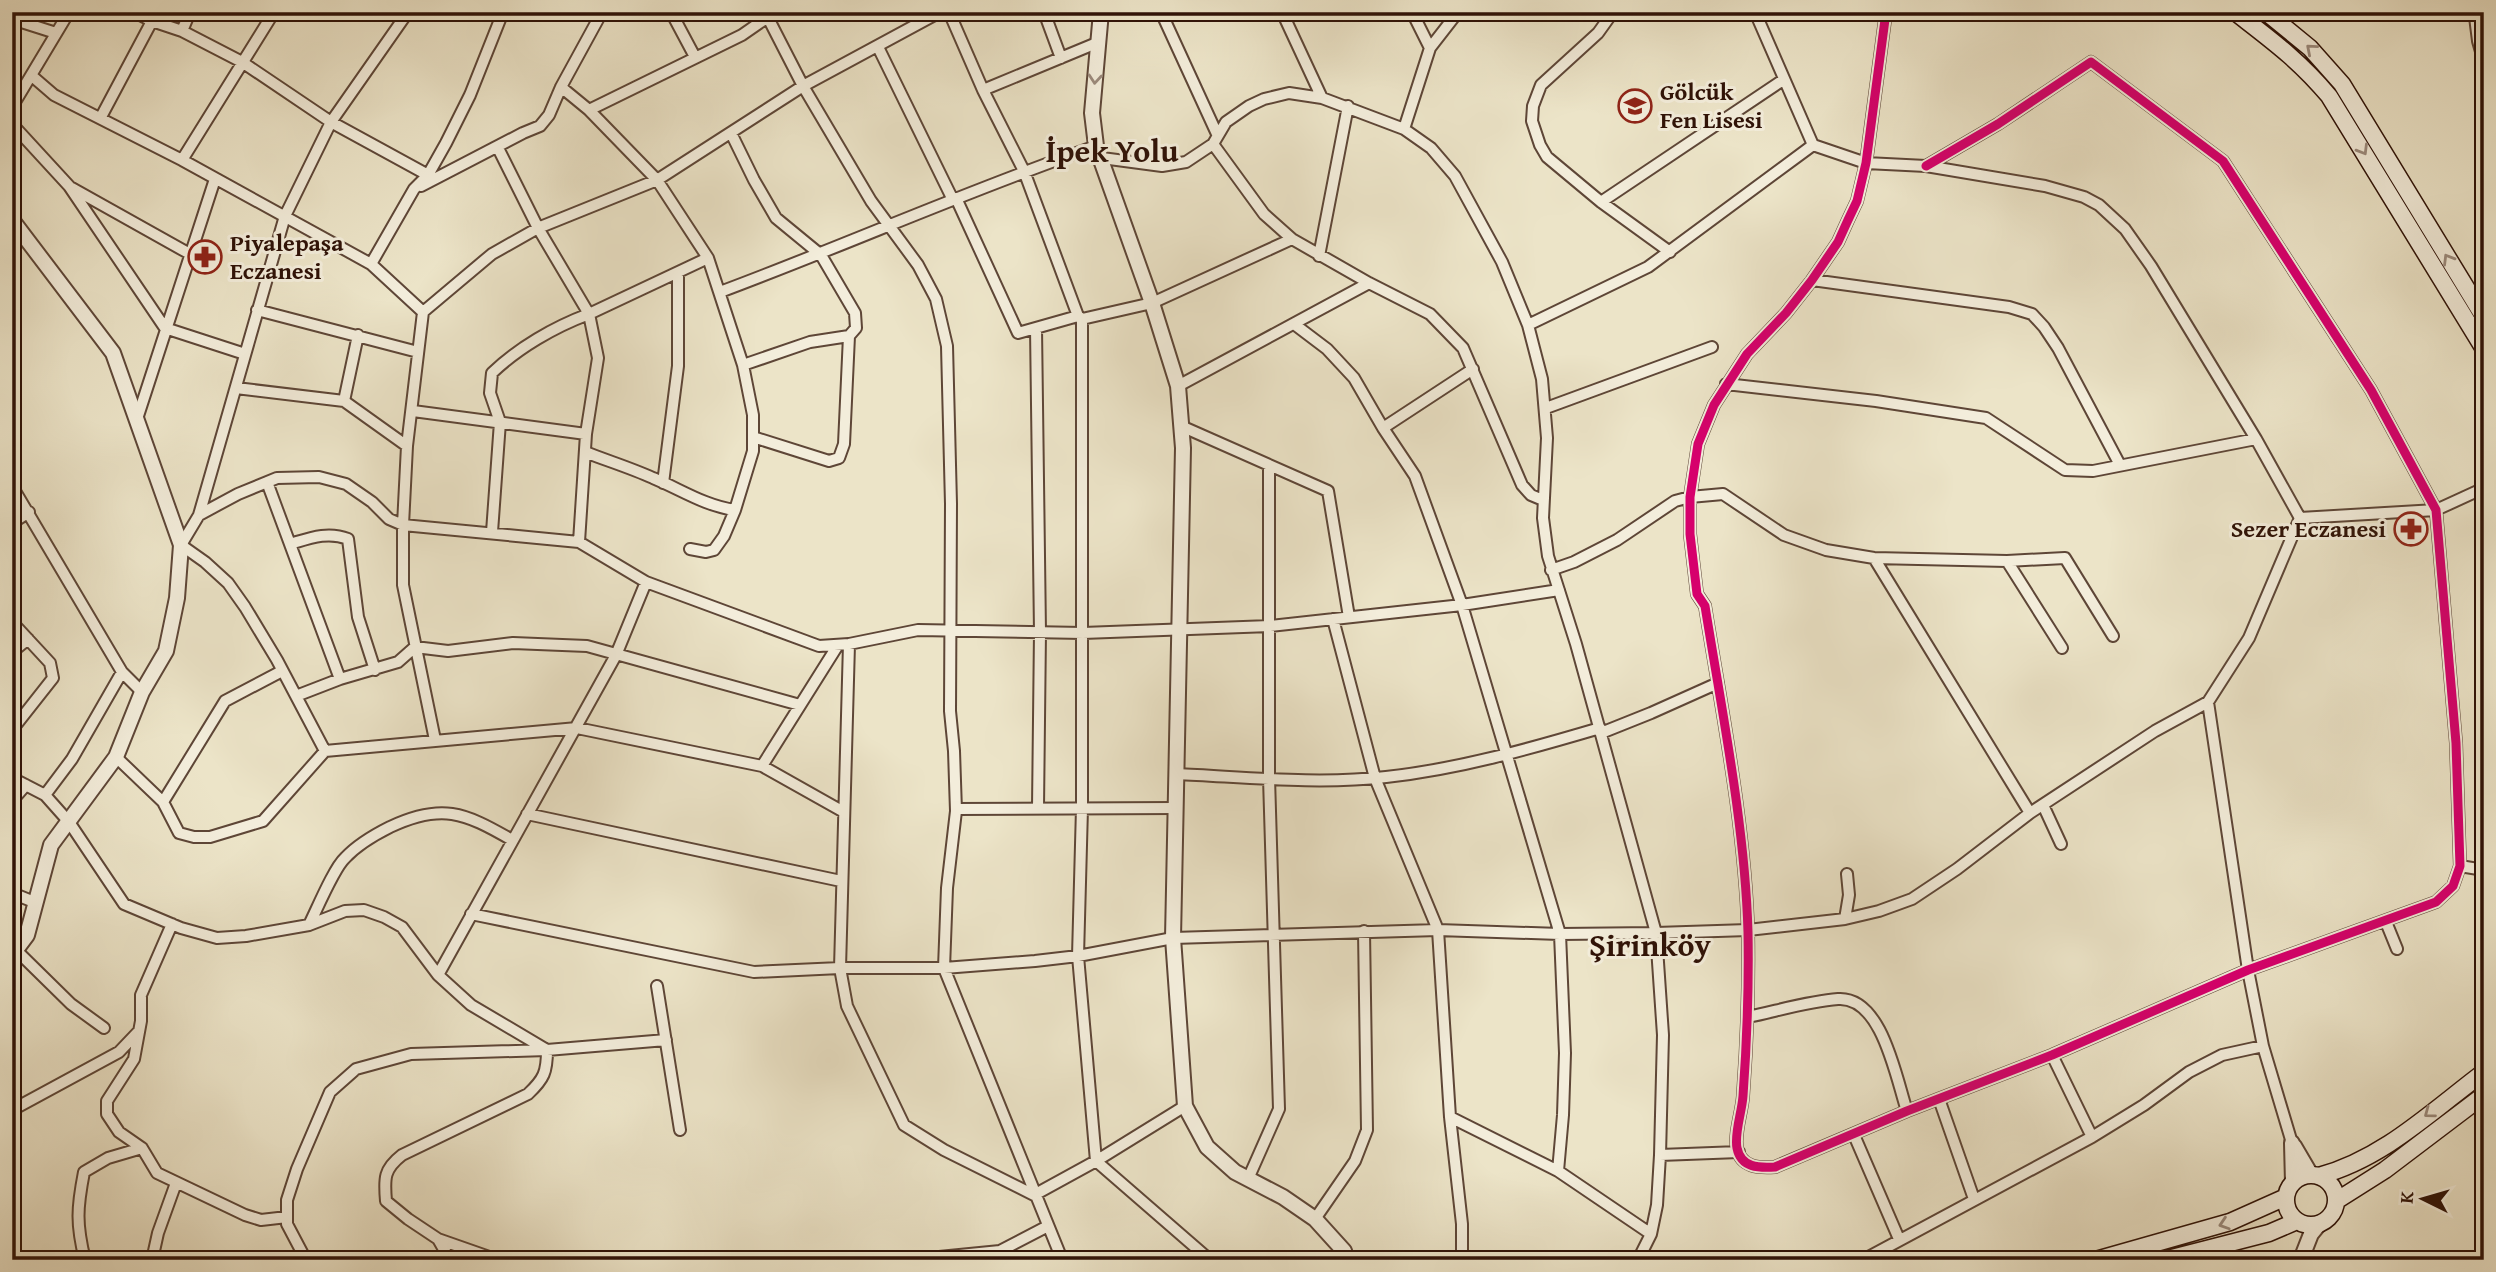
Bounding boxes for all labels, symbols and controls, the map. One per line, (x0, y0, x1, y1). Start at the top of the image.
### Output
one-way arrow (2306, 45, 2319, 57)
one-way arrow (1088, 74, 1103, 85)
place label: Gölcük Fen Lisesi (1660, 74, 1763, 137)
school or university icon: Gölcük Fen Lisesi (1616, 87, 1654, 125)
district label: İpek Yolu (1045, 127, 1179, 174)
one-way arrow (2354, 143, 2367, 156)
place label: Piyalepaşa Eczanesi (230, 225, 344, 288)
pharmacy icon: Piyalepaşa Eczanesi (186, 238, 224, 276)
one-way arrow (2444, 254, 2457, 267)
pharmacy icon: Sezer Eczanesi (2392, 510, 2430, 548)
place label: Sezer Eczanesi (2231, 511, 2386, 546)
district label: Şirinköy (1589, 921, 1712, 968)
one-way arrow (2425, 1105, 2437, 1118)
north arrow (2388, 1164, 2458, 1234)
text: K (2392, 1190, 2421, 1205)
one-way arrow (2218, 1215, 2230, 1230)

